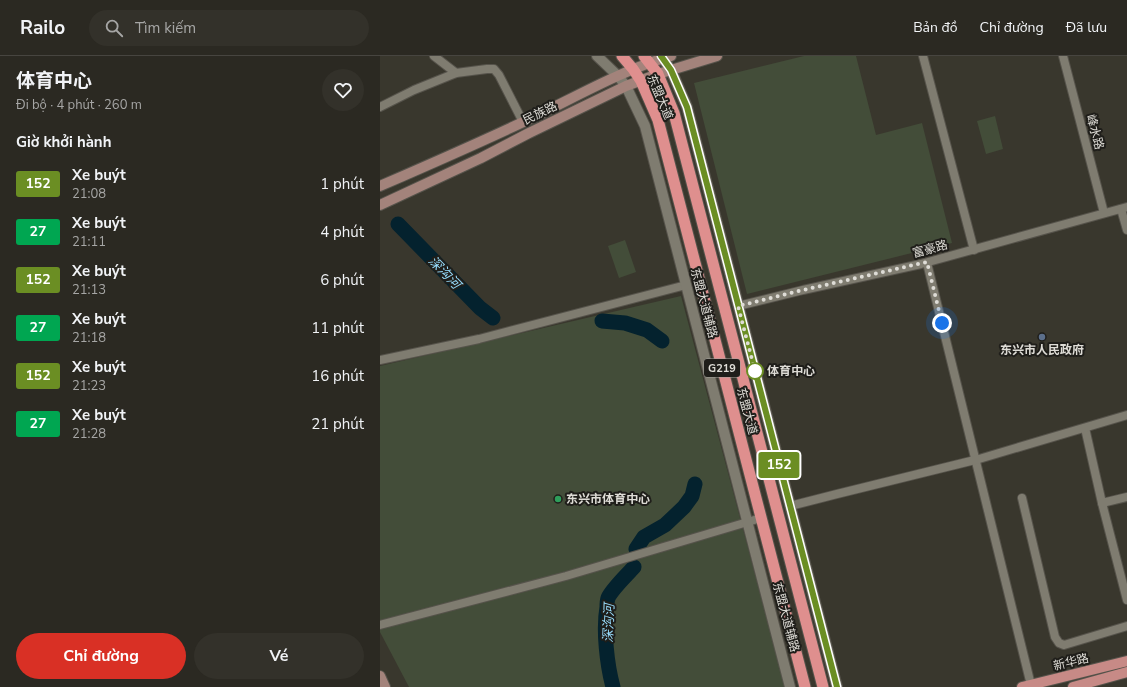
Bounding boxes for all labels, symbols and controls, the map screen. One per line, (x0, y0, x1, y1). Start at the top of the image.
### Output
search box (89, 10, 369, 46)
text: Railo (20, 15, 65, 41)
icon: search (103, 17, 125, 39)
text: Tìm kiếm (135, 18, 196, 38)
text: Bản đồ (913, 18, 958, 37)
text: Chỉ đường (980, 18, 1044, 37)
text: Đã lưu (1066, 18, 1107, 37)
text: 体育中心 (16, 68, 92, 94)
button: heart (322, 69, 364, 111)
street label: 东盟大道 (643, 72, 677, 122)
text: Đi bộ · 4 phút · 260 m (16, 96, 142, 114)
street label: 民族路 (520, 98, 560, 128)
street label: 峰水路 (1083, 113, 1107, 151)
text: Giờ khởi hành (16, 132, 111, 152)
text: Xe buýt (72, 165, 126, 185)
text: 152 (25, 174, 51, 193)
text: 1 phút (320, 174, 364, 194)
text: 21:08 (72, 185, 106, 203)
text: Xe buýt (72, 213, 126, 233)
text: 27 (30, 222, 46, 241)
text: 4 phút (320, 222, 364, 242)
text: 21:11 (72, 233, 106, 251)
street label: 富豪路 (911, 237, 949, 261)
water label: 深沟河 (424, 252, 466, 295)
text: Xe buýt (72, 261, 126, 281)
street label: 东盟大道辅路 (687, 266, 721, 340)
text: 152 (25, 270, 51, 289)
text: 6 phút (320, 270, 364, 290)
text: 21:13 (72, 281, 106, 299)
text: Xe buýt (72, 309, 126, 329)
your location (932, 313, 952, 333)
text: 27 (30, 318, 46, 337)
text: 11 phút (311, 318, 364, 338)
text: 21:18 (72, 329, 106, 347)
marker: 东兴市人民政府 (1037, 332, 1047, 342)
place label: 东兴市人民政府 (1000, 342, 1084, 358)
text: Xe buýt (72, 357, 126, 377)
road number: G219 (704, 359, 740, 377)
marker: 体育中心 (746, 362, 764, 380)
place label: 体育中心 (767, 363, 815, 379)
text: 152 (25, 366, 51, 385)
text: 16 phút (311, 366, 364, 386)
text: 21:23 (72, 377, 106, 395)
street label: 东盟大道 (733, 386, 761, 436)
text: Xe buýt (72, 405, 126, 425)
text: 27 (30, 414, 46, 433)
text: 21 phút (311, 414, 364, 434)
text: 21:28 (72, 425, 106, 443)
line badge: 152 (756, 452, 802, 478)
text: 152 (766, 455, 792, 474)
place label: 东兴市体育中心 (566, 491, 650, 507)
marker: 东兴市体育中心 (553, 494, 563, 504)
street label: 东盟大道辅路 (769, 580, 803, 654)
water label: 深沟河 (599, 600, 619, 643)
button: Chỉ đường (16, 633, 186, 679)
button: Vé (194, 633, 364, 679)
street label: 新华路 (1052, 650, 1090, 674)

